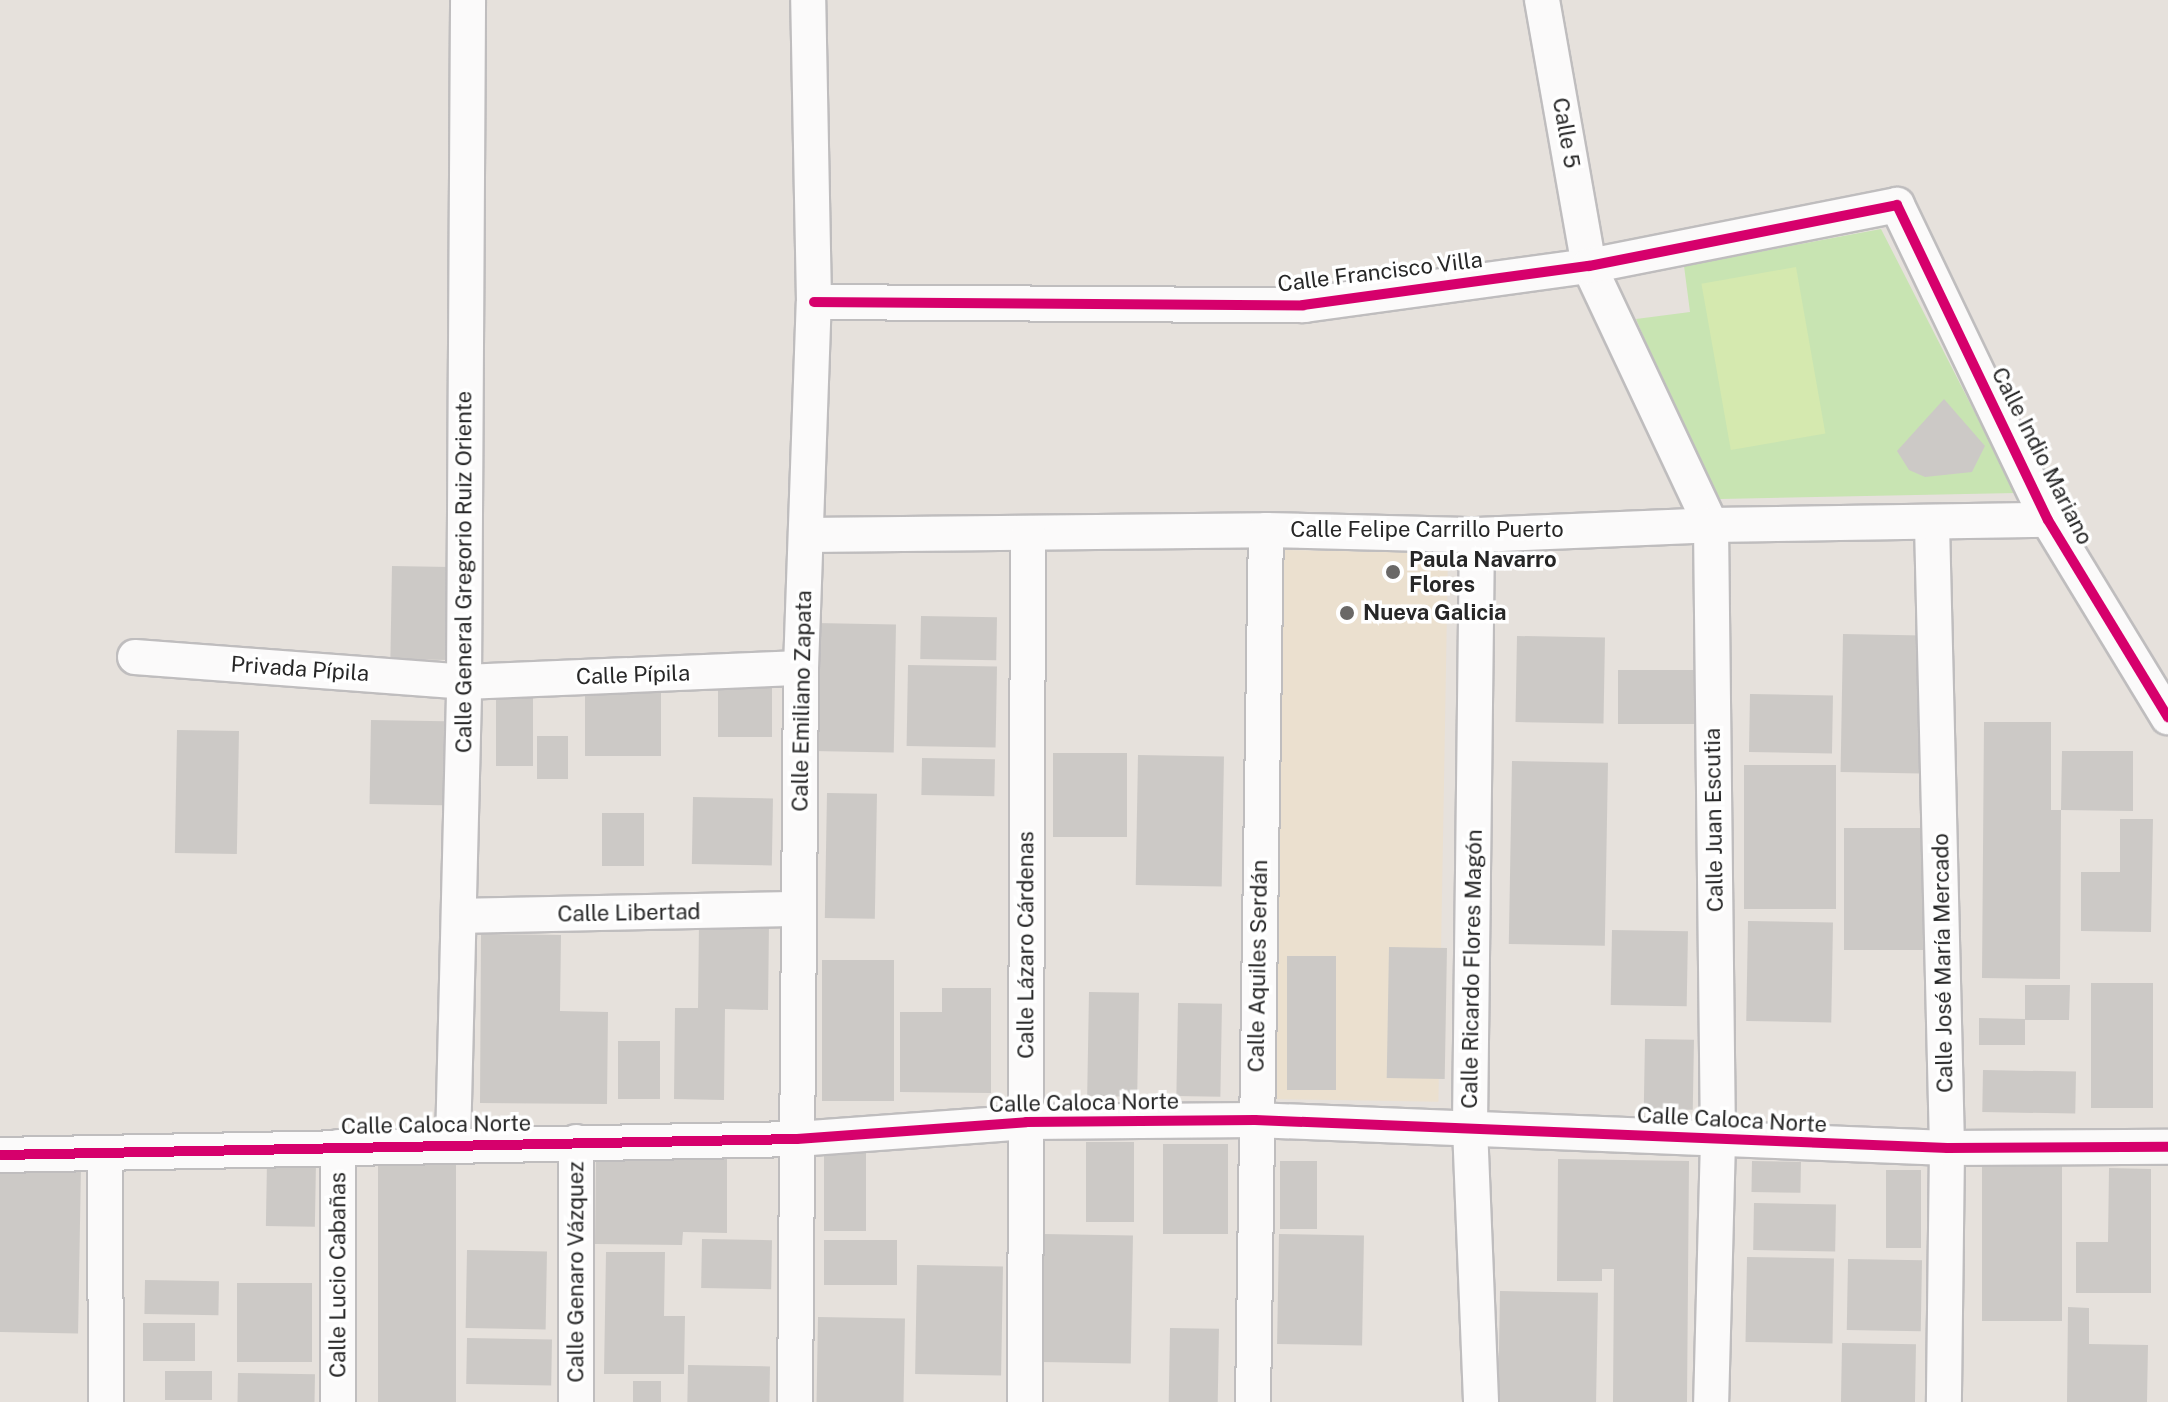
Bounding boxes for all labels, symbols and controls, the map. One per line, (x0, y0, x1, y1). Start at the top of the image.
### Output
street label: Calle 5 (1547, 95, 1585, 171)
street label: Calle Francisco Villa (1276, 246, 1484, 298)
street label: Calle Indio Mariano (1986, 363, 2098, 549)
street label: Calle General Gregorio Ruiz Oriente (451, 391, 477, 753)
street label: Calle Felipe Carrillo Puerto (1290, 517, 1564, 543)
place label: Paula Navarro Flores (1409, 546, 1557, 598)
marker: Paula Navarro Flores (1384, 563, 1402, 581)
street label: Calle Emiliano Zapata (787, 590, 817, 812)
place label: Nueva Galicia (1363, 600, 1507, 626)
marker: Nueva Galicia (1338, 604, 1356, 622)
street label: Privada Pípila (230, 651, 370, 687)
street label: Calle Pípila (575, 660, 691, 690)
street label: Calle Juan Escutia (1699, 728, 1729, 912)
street label: Calle Ricardo Flores Magón (1456, 829, 1488, 1109)
street label: Calle Lázaro Cárdenas (1013, 831, 1039, 1059)
street label: Calle José María Mercado (1928, 833, 1958, 1093)
street label: Calle Aquiles Serdán (1243, 859, 1273, 1073)
street label: Calle Libertad (557, 899, 701, 927)
street label: Calle Caloca Norte (989, 1088, 1179, 1118)
street label: Calle Caloca Norte (1636, 1102, 1828, 1138)
street label: Calle Caloca Norte (341, 1110, 531, 1140)
street label: Calle Genaro Vázquez (563, 1161, 589, 1383)
street label: Calle Lucio Cabañas (325, 1172, 351, 1378)

